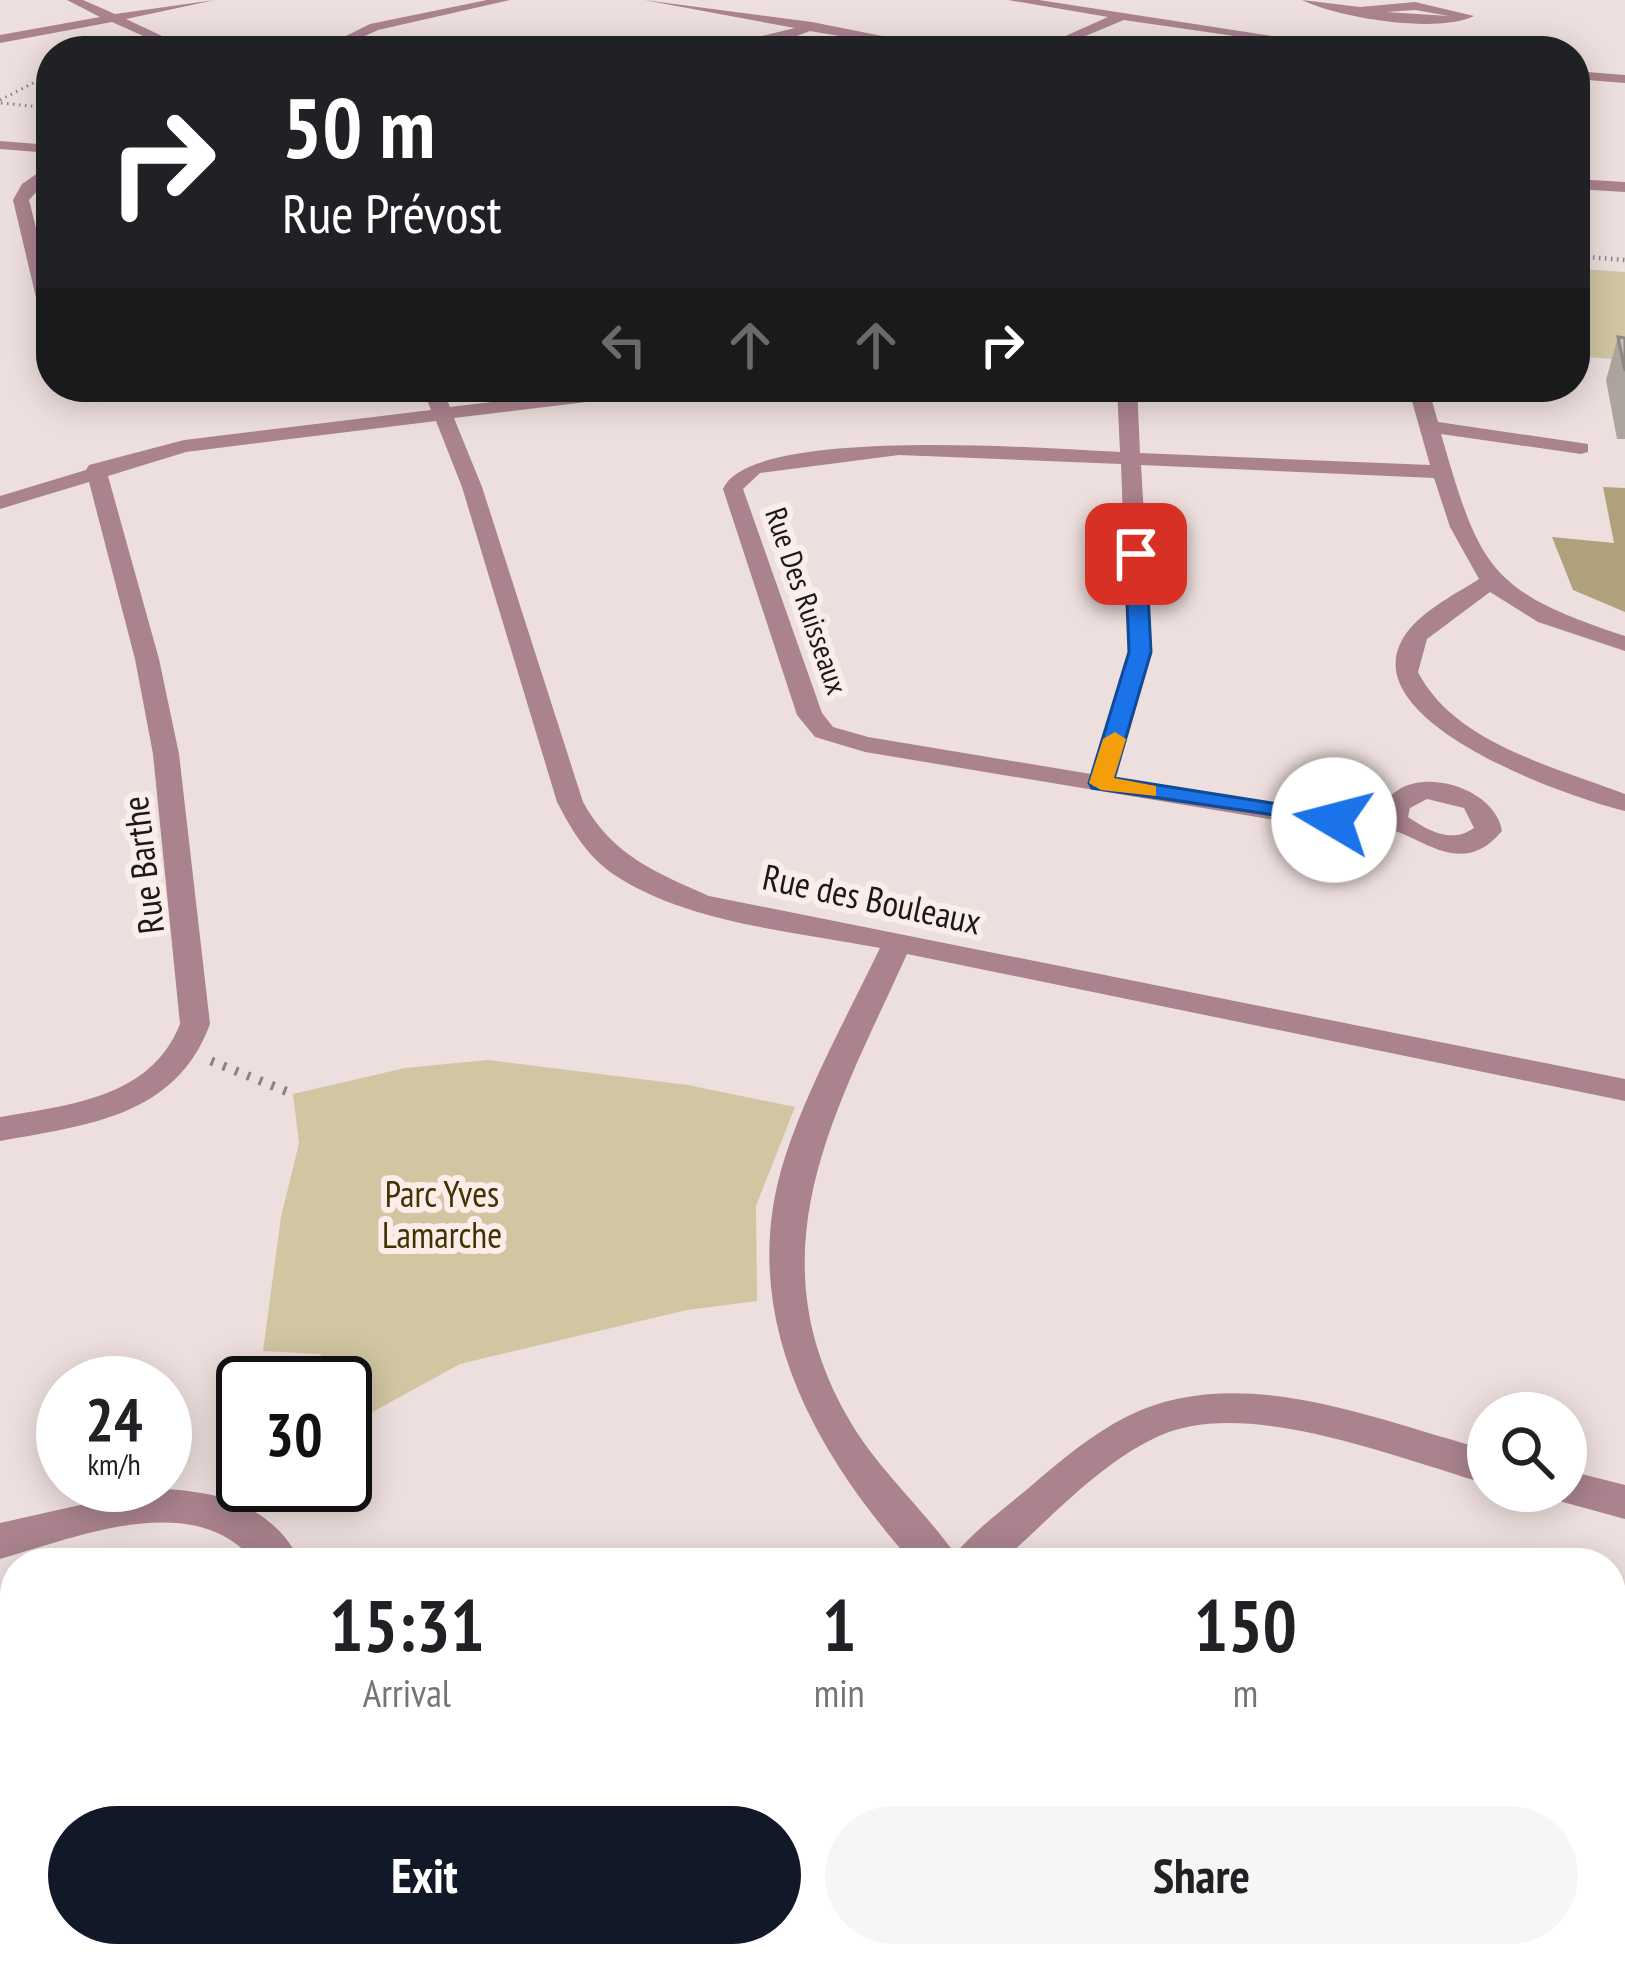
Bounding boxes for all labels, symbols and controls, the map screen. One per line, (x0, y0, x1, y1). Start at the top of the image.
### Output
text: 50 m (282, 72, 435, 181)
icon: right (84, 84, 240, 240)
text: Rue Prévost (282, 178, 502, 248)
icon: left (591, 312, 657, 378)
icon: ahead (717, 312, 783, 378)
icon: ahead (843, 312, 909, 378)
icon: right (969, 312, 1035, 378)
street label: Rue Des Ruisseaux (757, 502, 858, 699)
pin (1085, 503, 1187, 605)
icon: arrive (1103, 521, 1169, 587)
position arrow (1271, 757, 1397, 883)
street label: Rue Barthe (111, 794, 174, 936)
street label: Rue des Bouleaux (759, 852, 986, 945)
park label: Parc Yves Lamarche (382, 1170, 502, 1258)
speed limit sign: 30 (216, 1356, 372, 1512)
text: 24 (85, 1380, 143, 1458)
map controls (1467, 1392, 1587, 1512)
button: search (1467, 1392, 1587, 1512)
text: km/h (87, 1444, 141, 1483)
text: 15:31 (329, 1578, 485, 1671)
text: 1 (822, 1578, 856, 1671)
text: 150 (1194, 1578, 1297, 1671)
text: Arrival (363, 1667, 451, 1718)
text: min (814, 1667, 865, 1718)
text: m (1233, 1667, 1258, 1718)
button: Exit (48, 1806, 801, 1944)
button: Share (825, 1806, 1578, 1944)

